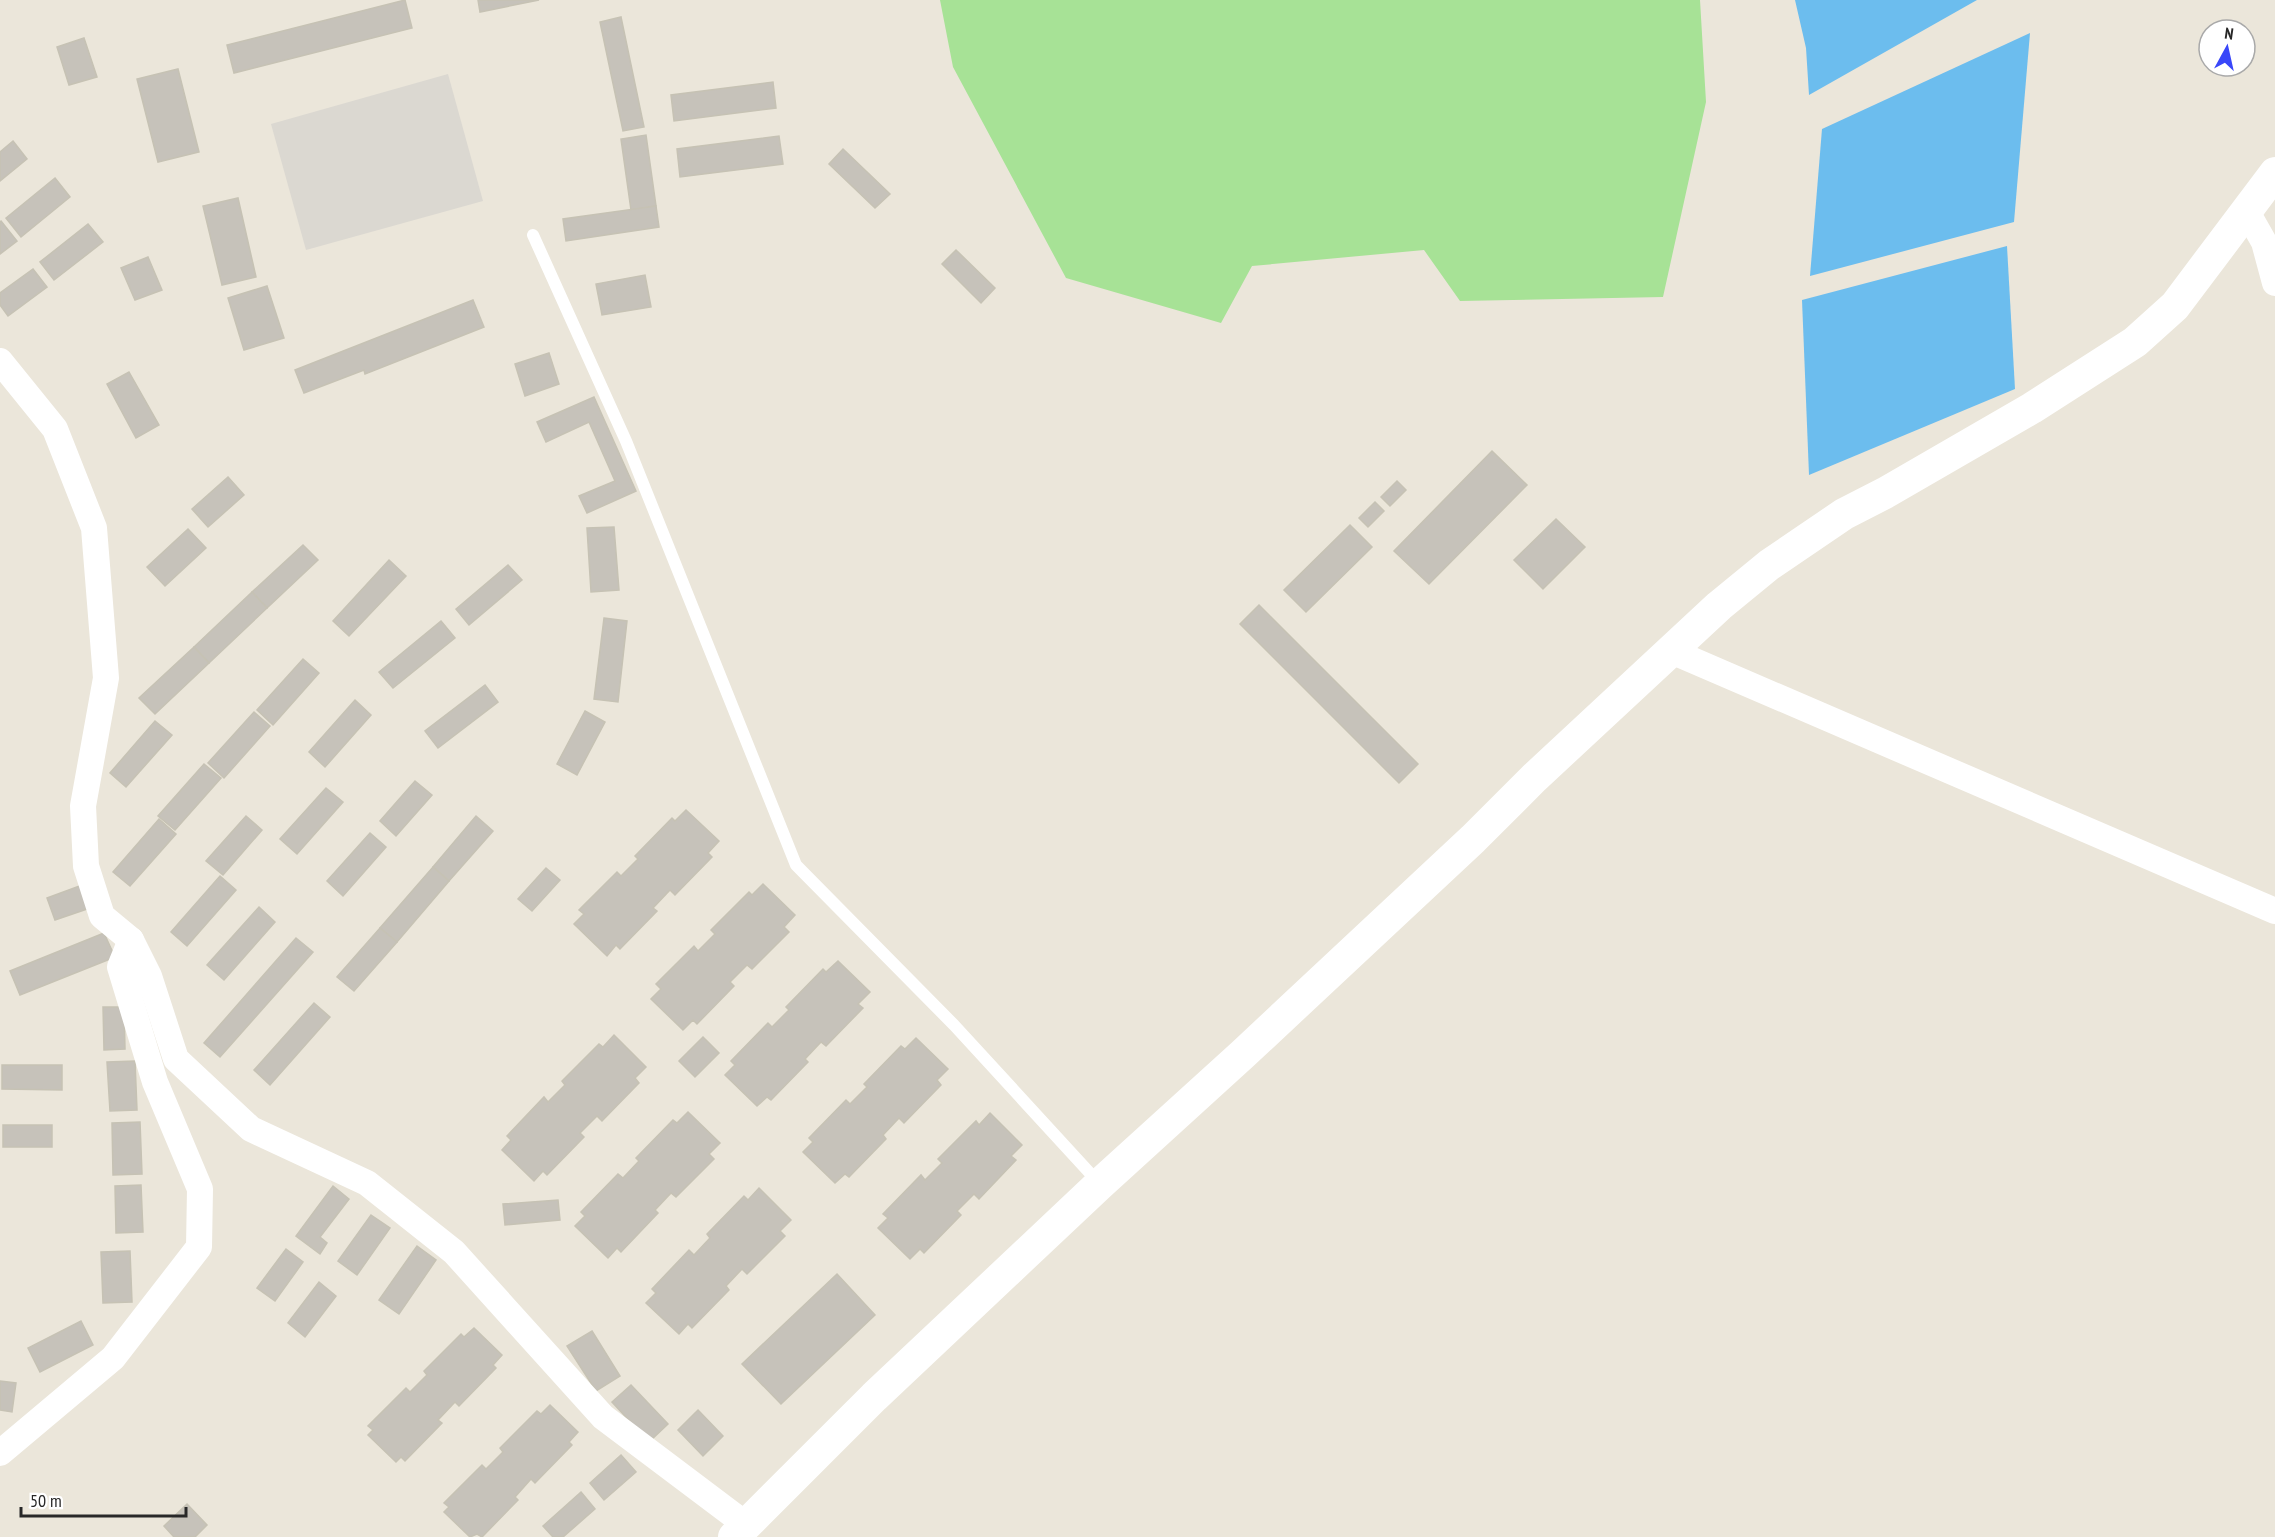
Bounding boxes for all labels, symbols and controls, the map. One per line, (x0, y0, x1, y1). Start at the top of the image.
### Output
north arrow (2197, 18, 2257, 78)
text: N (2223, 23, 2235, 44)
scale bar (21, 1480, 186, 1518)
text: 50 m (30, 1489, 62, 1512)

